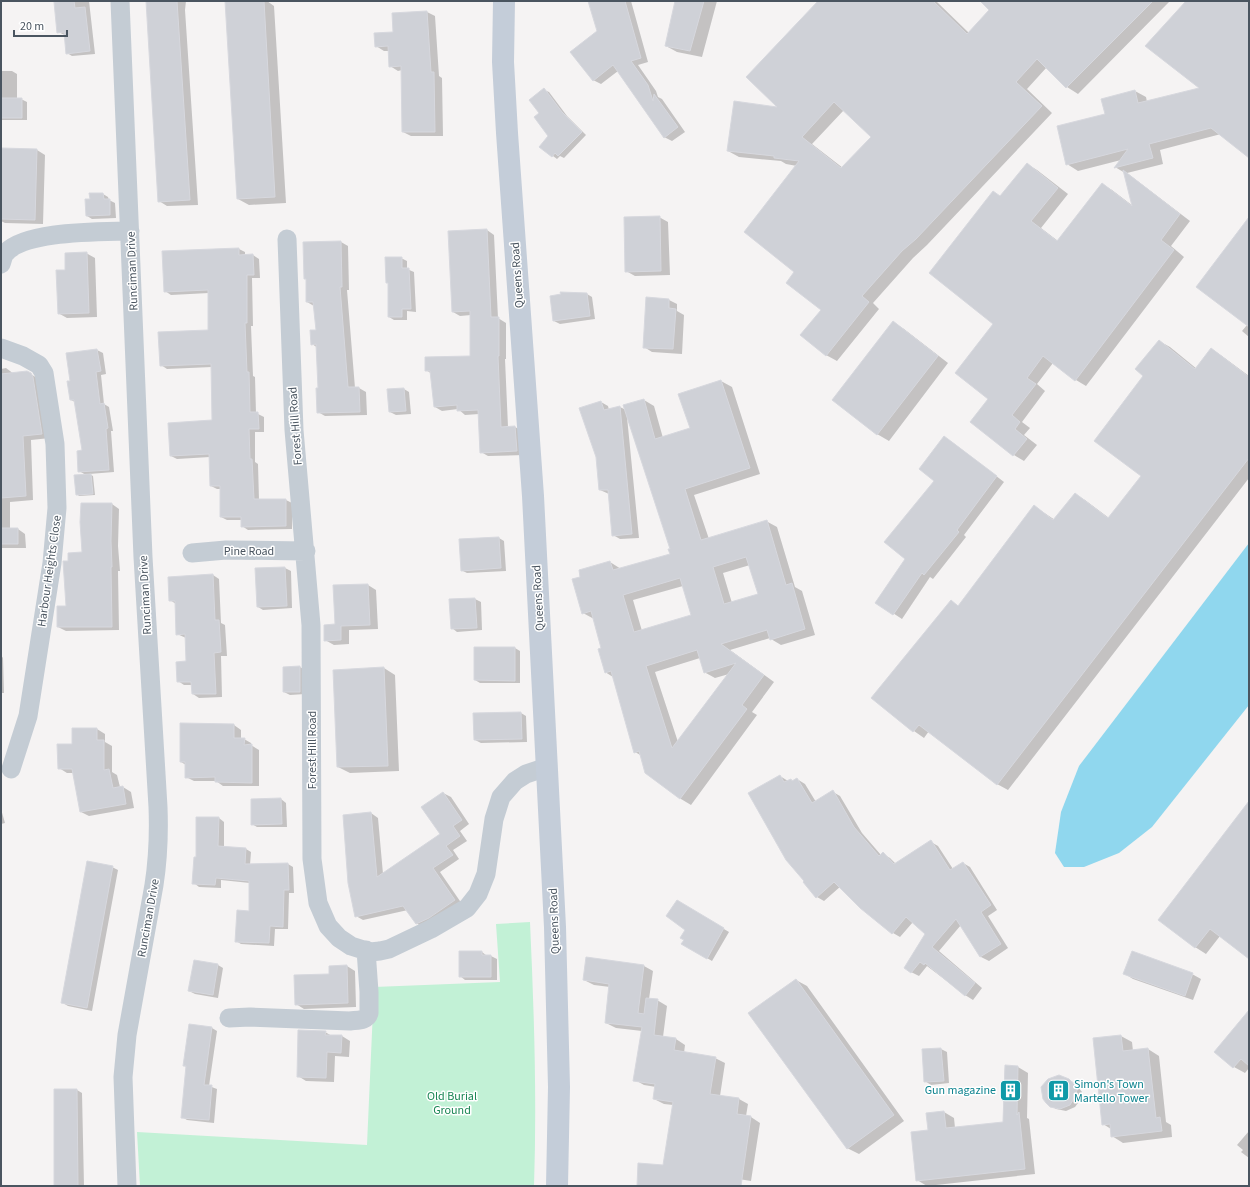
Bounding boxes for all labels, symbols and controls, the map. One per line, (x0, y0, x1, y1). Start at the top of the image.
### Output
scale bar (14, 12, 67, 38)
text: 20 m (20, 18, 44, 35)
street label: Runciman Drive (123, 231, 142, 311)
street label: Queens Road (507, 241, 528, 309)
street label: Forest Hill Road (284, 386, 307, 466)
street label: Harbour Heights Close (33, 514, 66, 628)
street label: Pine Road (224, 543, 274, 560)
street label: Runciman Drive (135, 555, 156, 635)
street label: Queens Road (528, 564, 549, 631)
street label: Forest Hill Road (304, 711, 321, 789)
street label: Runciman Drive (133, 878, 164, 959)
street label: Queens Road (545, 888, 564, 954)
place label: Simon's Town Martello Tower (1074, 1076, 1149, 1107)
building icon: Gun magazine (998, 1077, 1024, 1103)
building icon: Simon's Town Martello Tower (1046, 1078, 1072, 1104)
place label: Gun magazine (925, 1082, 996, 1099)
park label: Old Burial Ground (427, 1088, 477, 1119)

